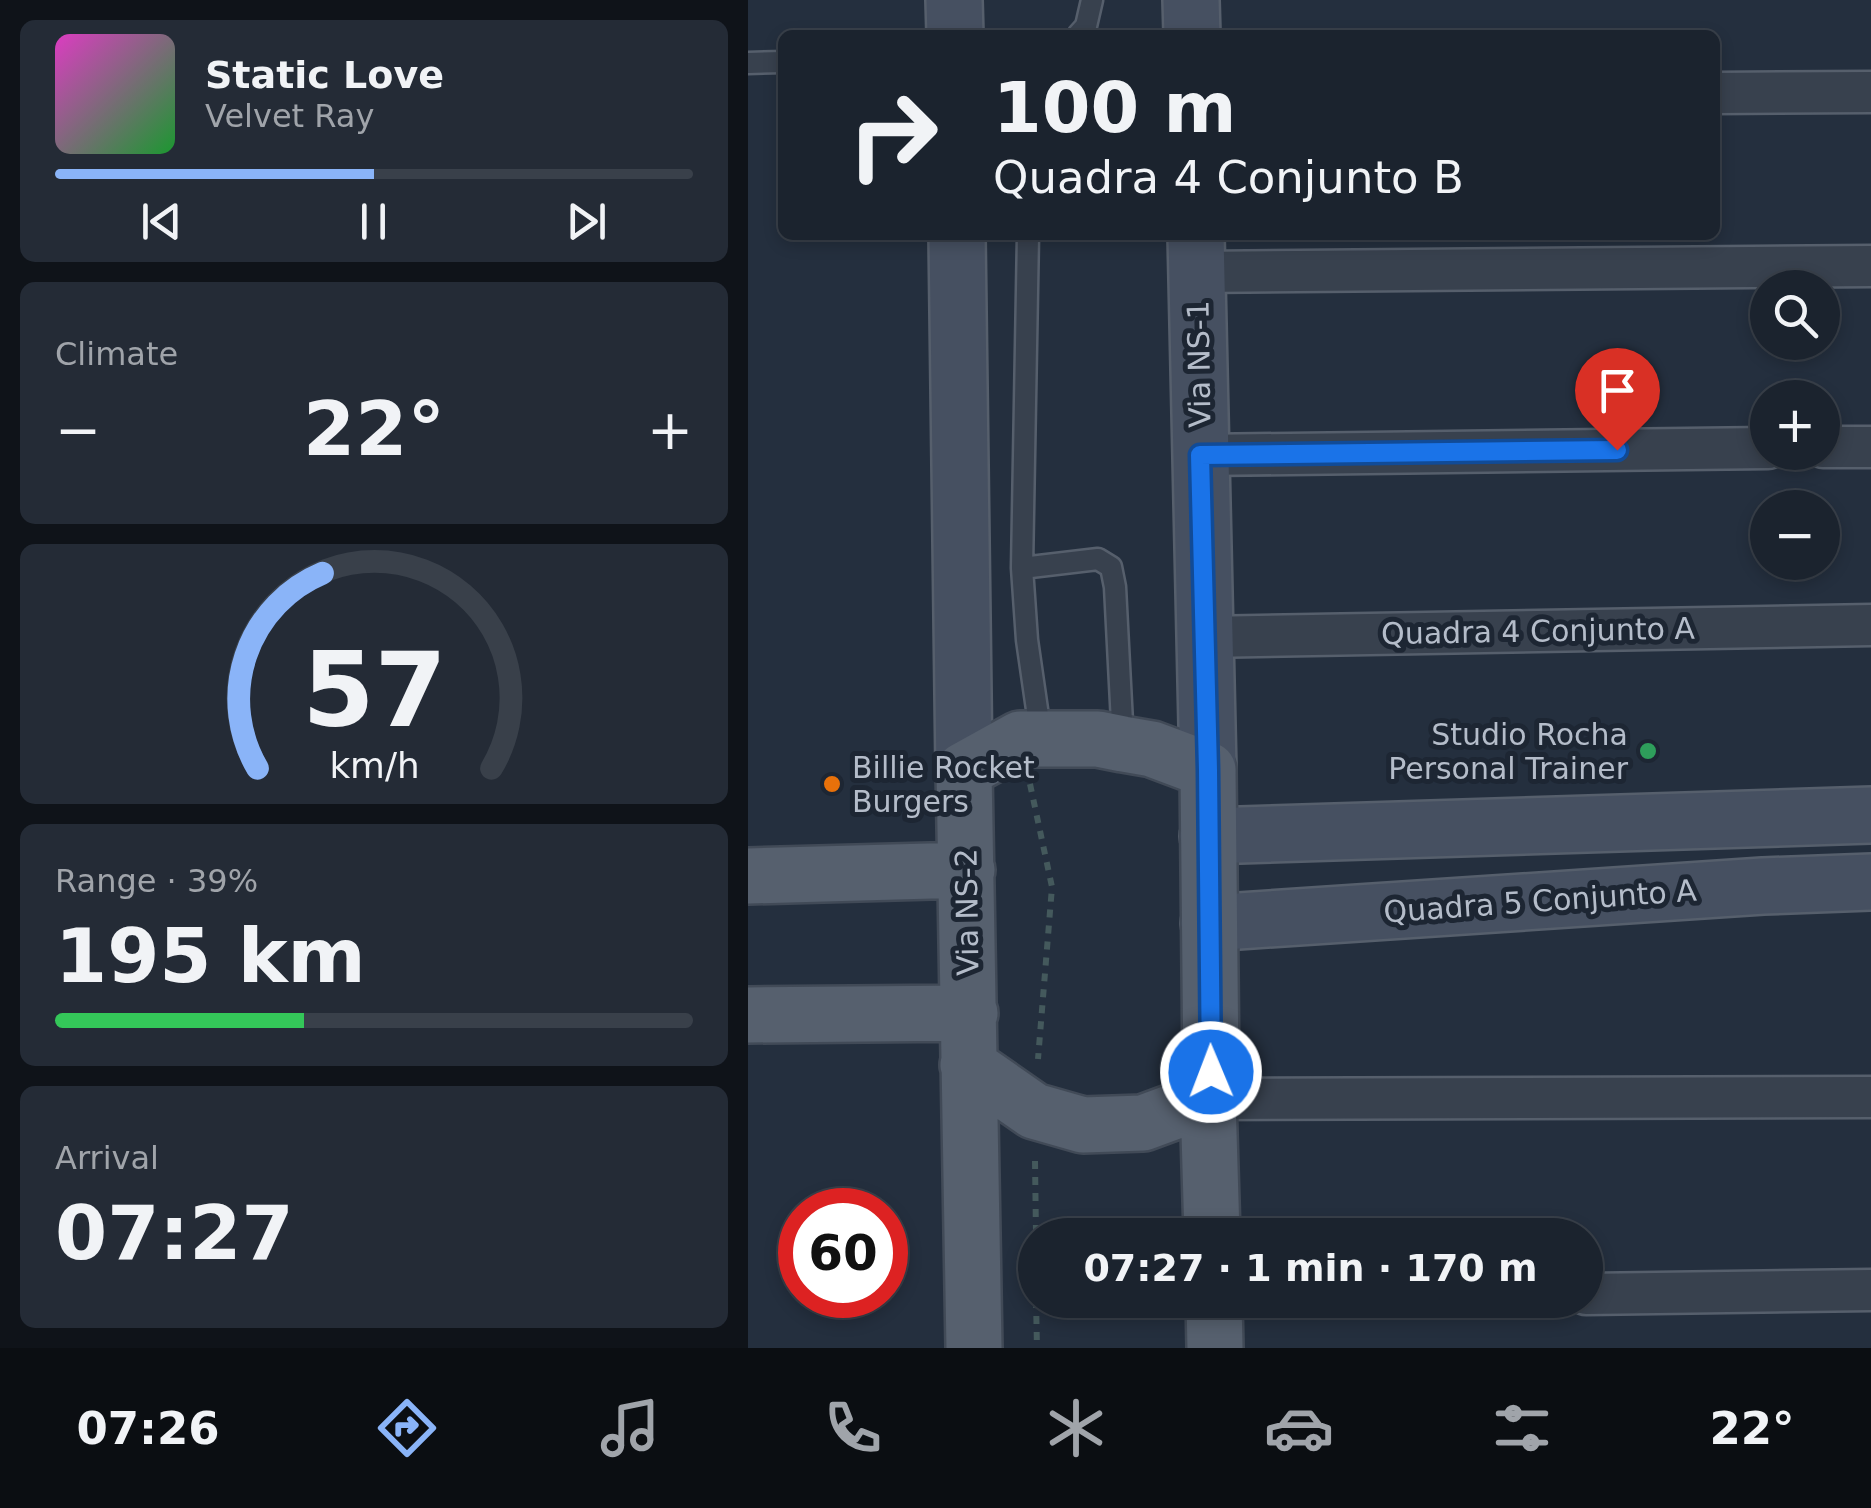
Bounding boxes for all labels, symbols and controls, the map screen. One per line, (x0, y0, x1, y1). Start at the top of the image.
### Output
text: Static Love (205, 53, 444, 97)
text: 100 m (993, 67, 1236, 149)
icon: right (828, 70, 958, 200)
text: Velvet Ray (205, 97, 374, 135)
text: Quadra 4 Conjunto B (993, 151, 1464, 204)
icon: previous (134, 194, 189, 249)
icon: pause (346, 194, 401, 249)
icon: next (559, 194, 614, 249)
map controls (1750, 270, 1840, 580)
button: search (1750, 270, 1840, 360)
street label: Via NS-1 (1180, 300, 1218, 428)
text: Climate (55, 335, 178, 373)
pin (1575, 348, 1660, 451)
icon: arrive (1590, 363, 1645, 418)
button: + (1750, 380, 1840, 470)
text: 22° (303, 385, 445, 473)
text: − (55, 398, 101, 462)
text: + (647, 398, 693, 462)
button: − (1750, 490, 1840, 580)
street label: Quadra 4 Conjunto A (1381, 611, 1696, 651)
text: 57 (302, 629, 446, 751)
place label: Studio Rocha Personal Trainer (1388, 717, 1629, 786)
marker: Studio Rocha Personal Trainer (1637, 740, 1659, 762)
text: km/h (329, 745, 419, 786)
place label: Billie Rocket Burgers (852, 750, 1035, 819)
marker: Billie Rocket Burgers (821, 773, 843, 795)
street label: Via NS-2 (948, 848, 986, 976)
text: Range · 39% (55, 862, 258, 900)
street label: Quadra 5 Conjunto A (1382, 873, 1698, 929)
text: 195 km (55, 912, 366, 1000)
position arrow (1159, 1020, 1263, 1124)
text: Arrival (55, 1139, 159, 1177)
speed limit sign: 60 (778, 1188, 908, 1318)
text: 07:27 (55, 1189, 294, 1277)
text: 07:27 · 1 min · 170 m (1083, 1246, 1538, 1290)
icon: directions (372, 1393, 442, 1463)
icon: music (595, 1393, 665, 1463)
icon: phone (818, 1393, 888, 1463)
icon: climate (1041, 1393, 1111, 1463)
icon: car (1264, 1393, 1334, 1463)
icon: filters (1487, 1393, 1557, 1463)
text: 07:26 (76, 1402, 220, 1455)
text: 22° (1709, 1402, 1795, 1455)

